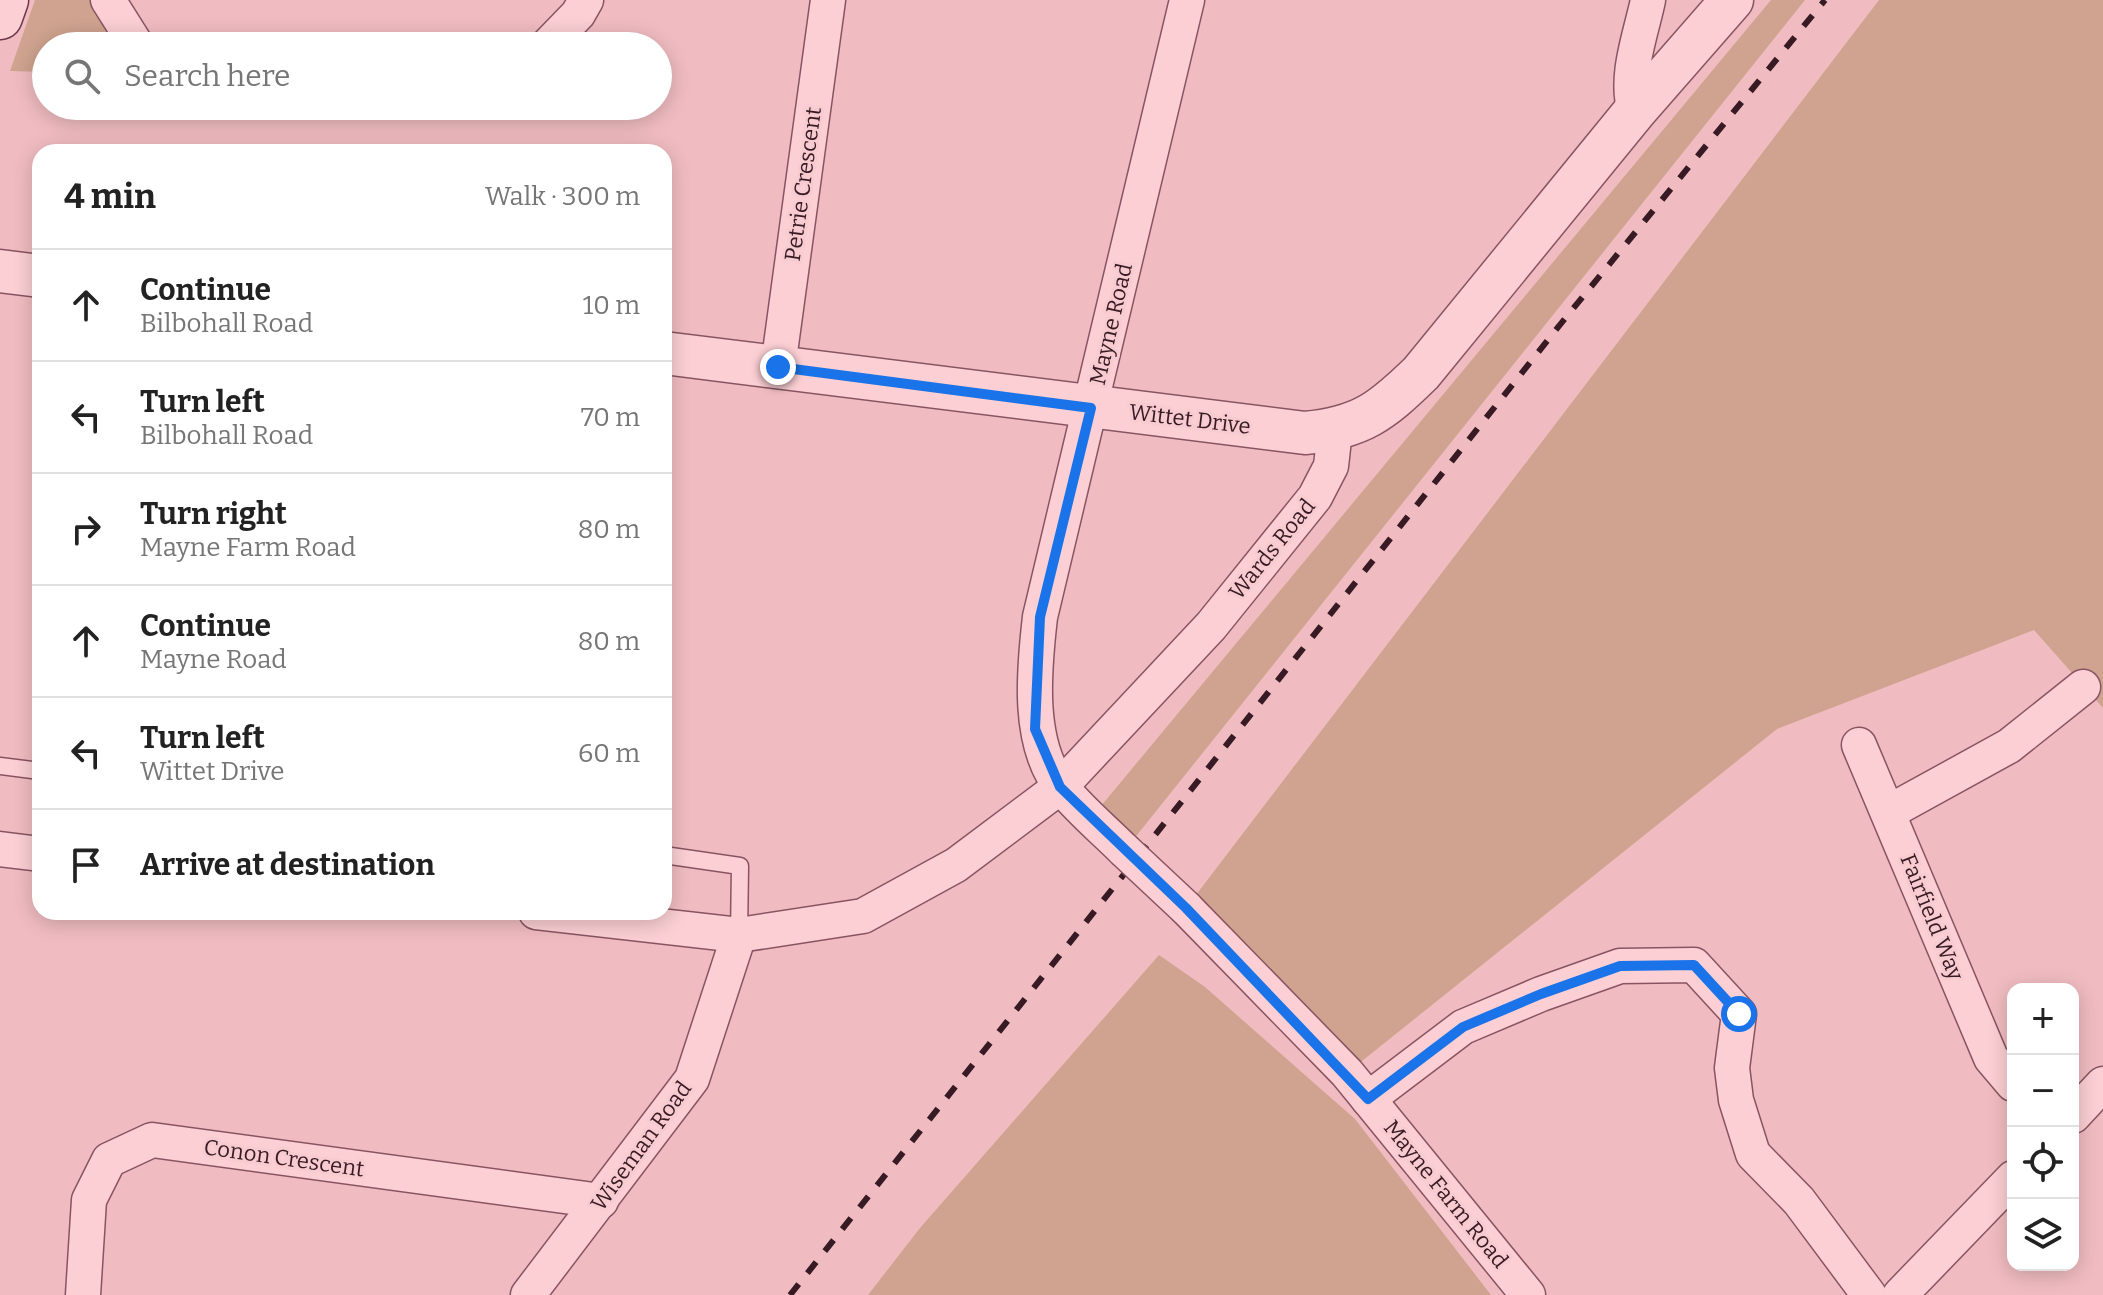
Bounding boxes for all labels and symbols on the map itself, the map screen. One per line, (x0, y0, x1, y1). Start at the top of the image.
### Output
street label: Petrie Crescent (779, 105, 827, 263)
street label: Mayne Road (1084, 260, 1138, 388)
route end (760, 349, 796, 385)
street label: Wittet Drive (1128, 398, 1252, 440)
street label: Wards Road (1223, 493, 1321, 605)
street label: Fairfield Way (1894, 850, 1970, 984)
route start (1721, 996, 1757, 1032)
street label: Wiseman Road (585, 1076, 697, 1216)
street label: Mayne Farm Road (1378, 1114, 1514, 1274)
street label: Conon Crescent (202, 1133, 366, 1183)

